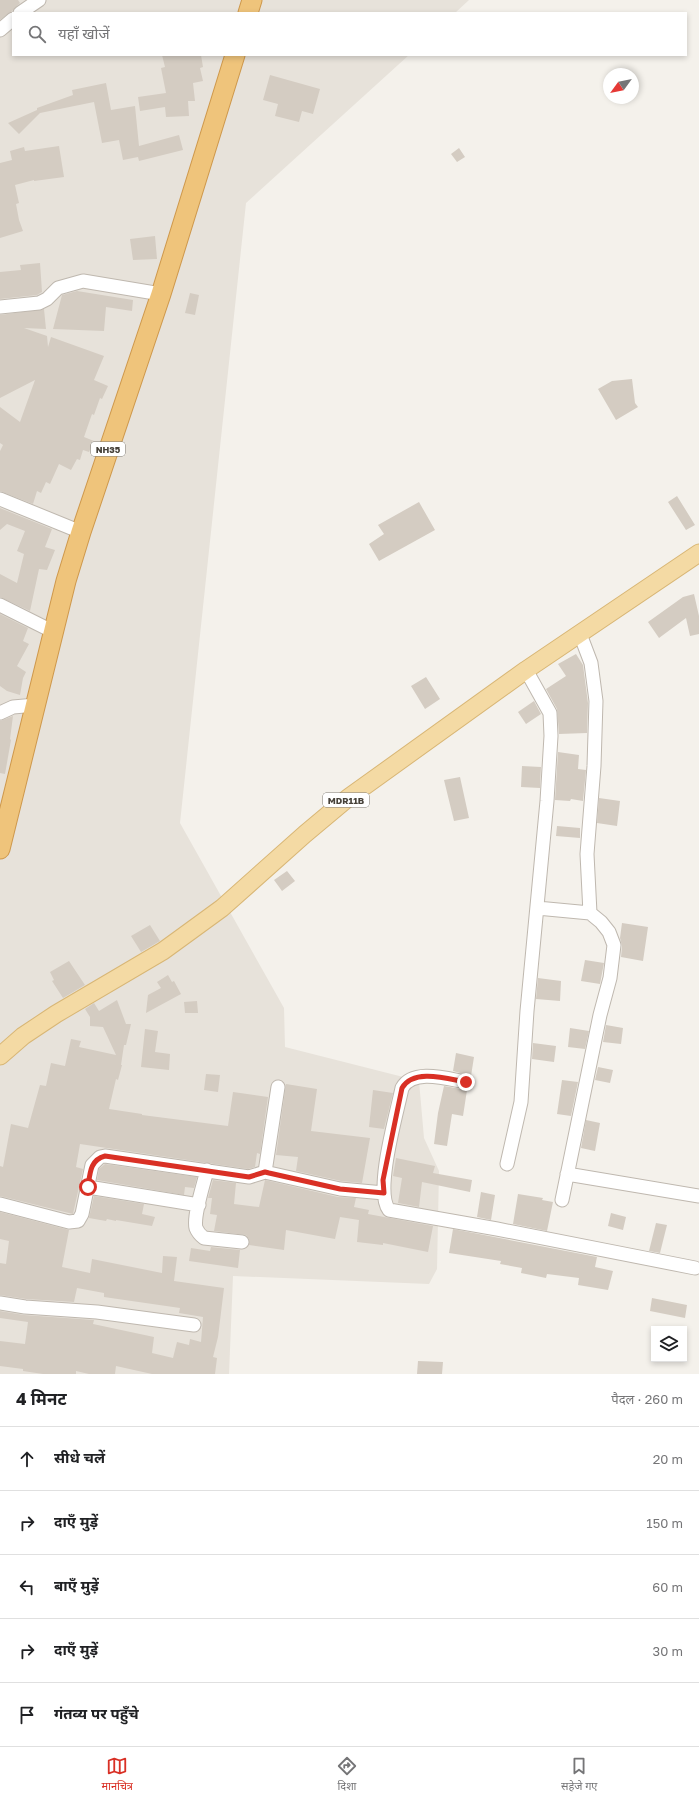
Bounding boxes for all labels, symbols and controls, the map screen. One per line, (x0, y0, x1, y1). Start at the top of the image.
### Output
search box (12, 12, 687, 56)
icon: search (26, 23, 48, 45)
text: यहाँ खोजें (58, 24, 110, 42)
north arrow (603, 68, 639, 104)
road number: NH35 (91, 442, 125, 456)
road number: MDR11B (323, 793, 369, 807)
route end (457, 1073, 475, 1091)
route start (79, 1178, 97, 1196)
map controls (651, 1326, 687, 1362)
button: layers (651, 1326, 687, 1362)
text: 4 मिनट (16, 1388, 67, 1409)
text: पैदल · 260 m (611, 1391, 683, 1407)
icon: ahead (16, 1448, 38, 1470)
text: सीधे चलें (54, 1448, 105, 1466)
text: 20 m (653, 1451, 683, 1467)
icon: right (16, 1512, 38, 1534)
text: दाएँ मुड़ें (54, 1512, 98, 1530)
text: 150 m (646, 1515, 683, 1531)
icon: left (16, 1576, 38, 1598)
text: बाएँ मुड़ें (54, 1576, 99, 1594)
text: 60 m (652, 1579, 683, 1595)
icon: right (16, 1640, 38, 1662)
text: दाएँ मुड़ें (54, 1640, 98, 1658)
text: 30 m (653, 1643, 683, 1659)
icon: arrive (16, 1704, 38, 1726)
text: गंतव्य पर पहुँचे (54, 1704, 139, 1722)
tab: मानचित्र (102, 1755, 133, 1794)
tab: दिशा (336, 1755, 358, 1794)
tab: सहेजे गए (561, 1755, 597, 1794)

